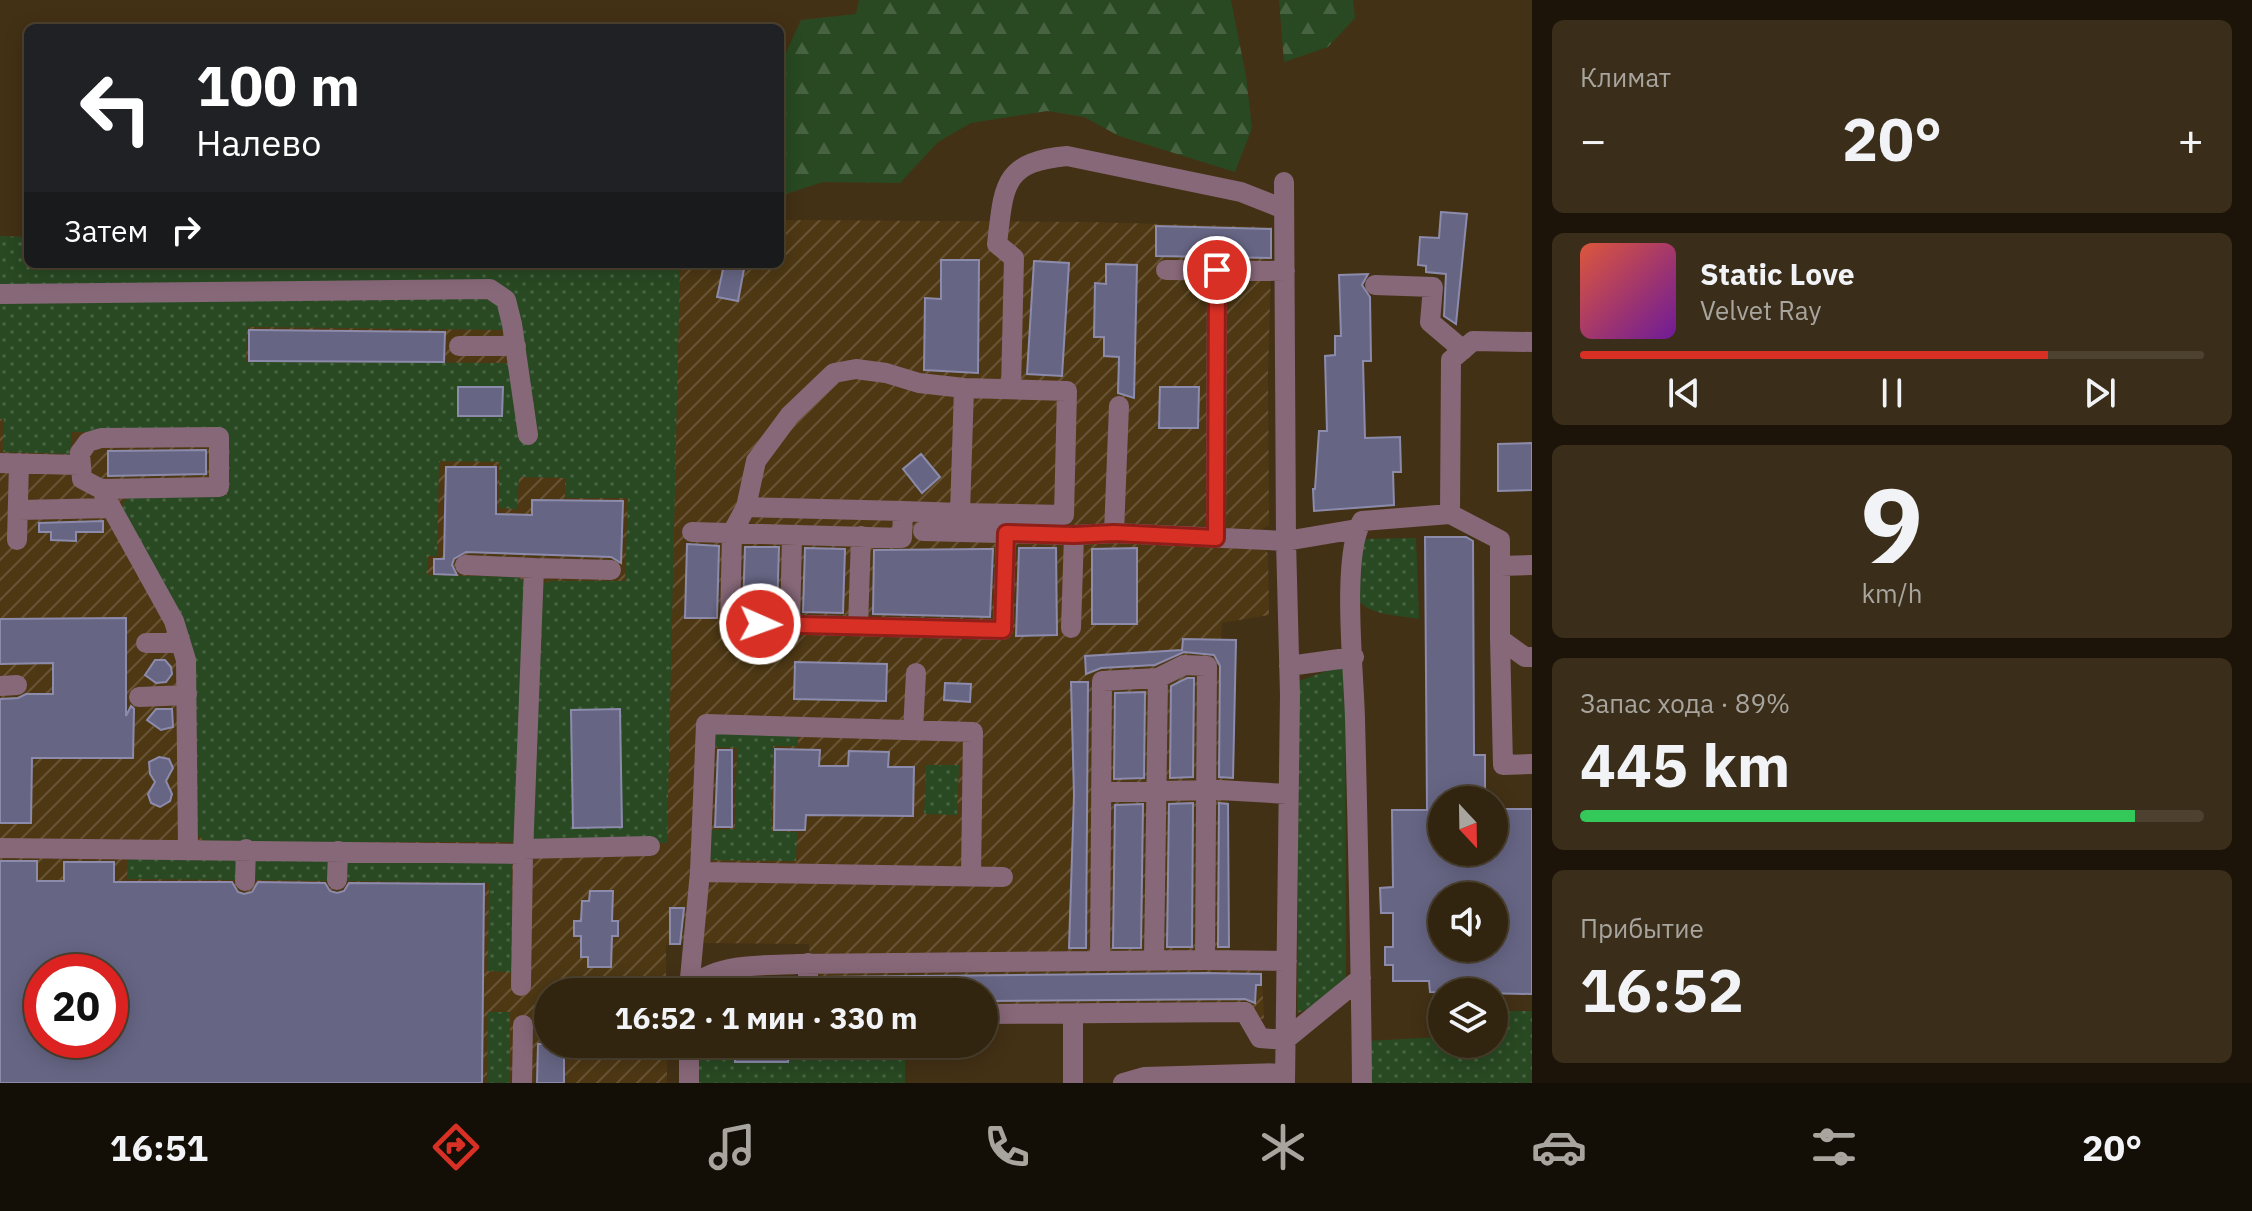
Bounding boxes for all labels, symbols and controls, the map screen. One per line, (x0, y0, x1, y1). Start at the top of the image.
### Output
text: 100 m (196, 49, 360, 121)
icon: left (64, 56, 168, 160)
text: Климат (1580, 60, 1671, 94)
text: 20° (1842, 99, 1942, 178)
text: − (1580, 111, 1606, 168)
text: + (2178, 111, 2204, 168)
text: Налево (196, 119, 321, 166)
icon: right (164, 208, 208, 252)
text: Затем (64, 211, 148, 250)
pin (1183, 236, 1251, 304)
icon: arrive (1195, 248, 1239, 292)
text: Static Love (1700, 254, 1855, 293)
text: Velvet Ray (1700, 293, 1821, 327)
icon: previous (1662, 371, 1706, 415)
icon: pause (1870, 371, 1914, 415)
icon: next (2078, 371, 2122, 415)
text: 9 (1861, 456, 1923, 592)
text: km/h (1861, 576, 1923, 610)
position arrow (718, 582, 802, 666)
text: Запас хода · 89% (1580, 686, 1790, 720)
text: 445 km (1580, 725, 1790, 804)
north arrow (1428, 786, 1508, 866)
map controls (1428, 786, 1508, 1058)
button: sound (1428, 882, 1508, 962)
text: Прибытие (1580, 911, 1704, 945)
text: 16:52 (1580, 950, 1744, 1029)
speed limit sign: 20 (24, 954, 128, 1058)
button: layers (1428, 978, 1508, 1058)
text: 16:52 · 1 мин · 330 m (614, 998, 918, 1037)
icon: directions (428, 1119, 484, 1175)
icon: music (704, 1119, 760, 1175)
icon: phone (979, 1119, 1035, 1175)
icon: climate (1255, 1119, 1311, 1175)
icon: car (1531, 1119, 1587, 1175)
icon: filters (1806, 1119, 1862, 1175)
text: 16:51 (110, 1124, 208, 1171)
text: 20° (2082, 1124, 2142, 1171)

